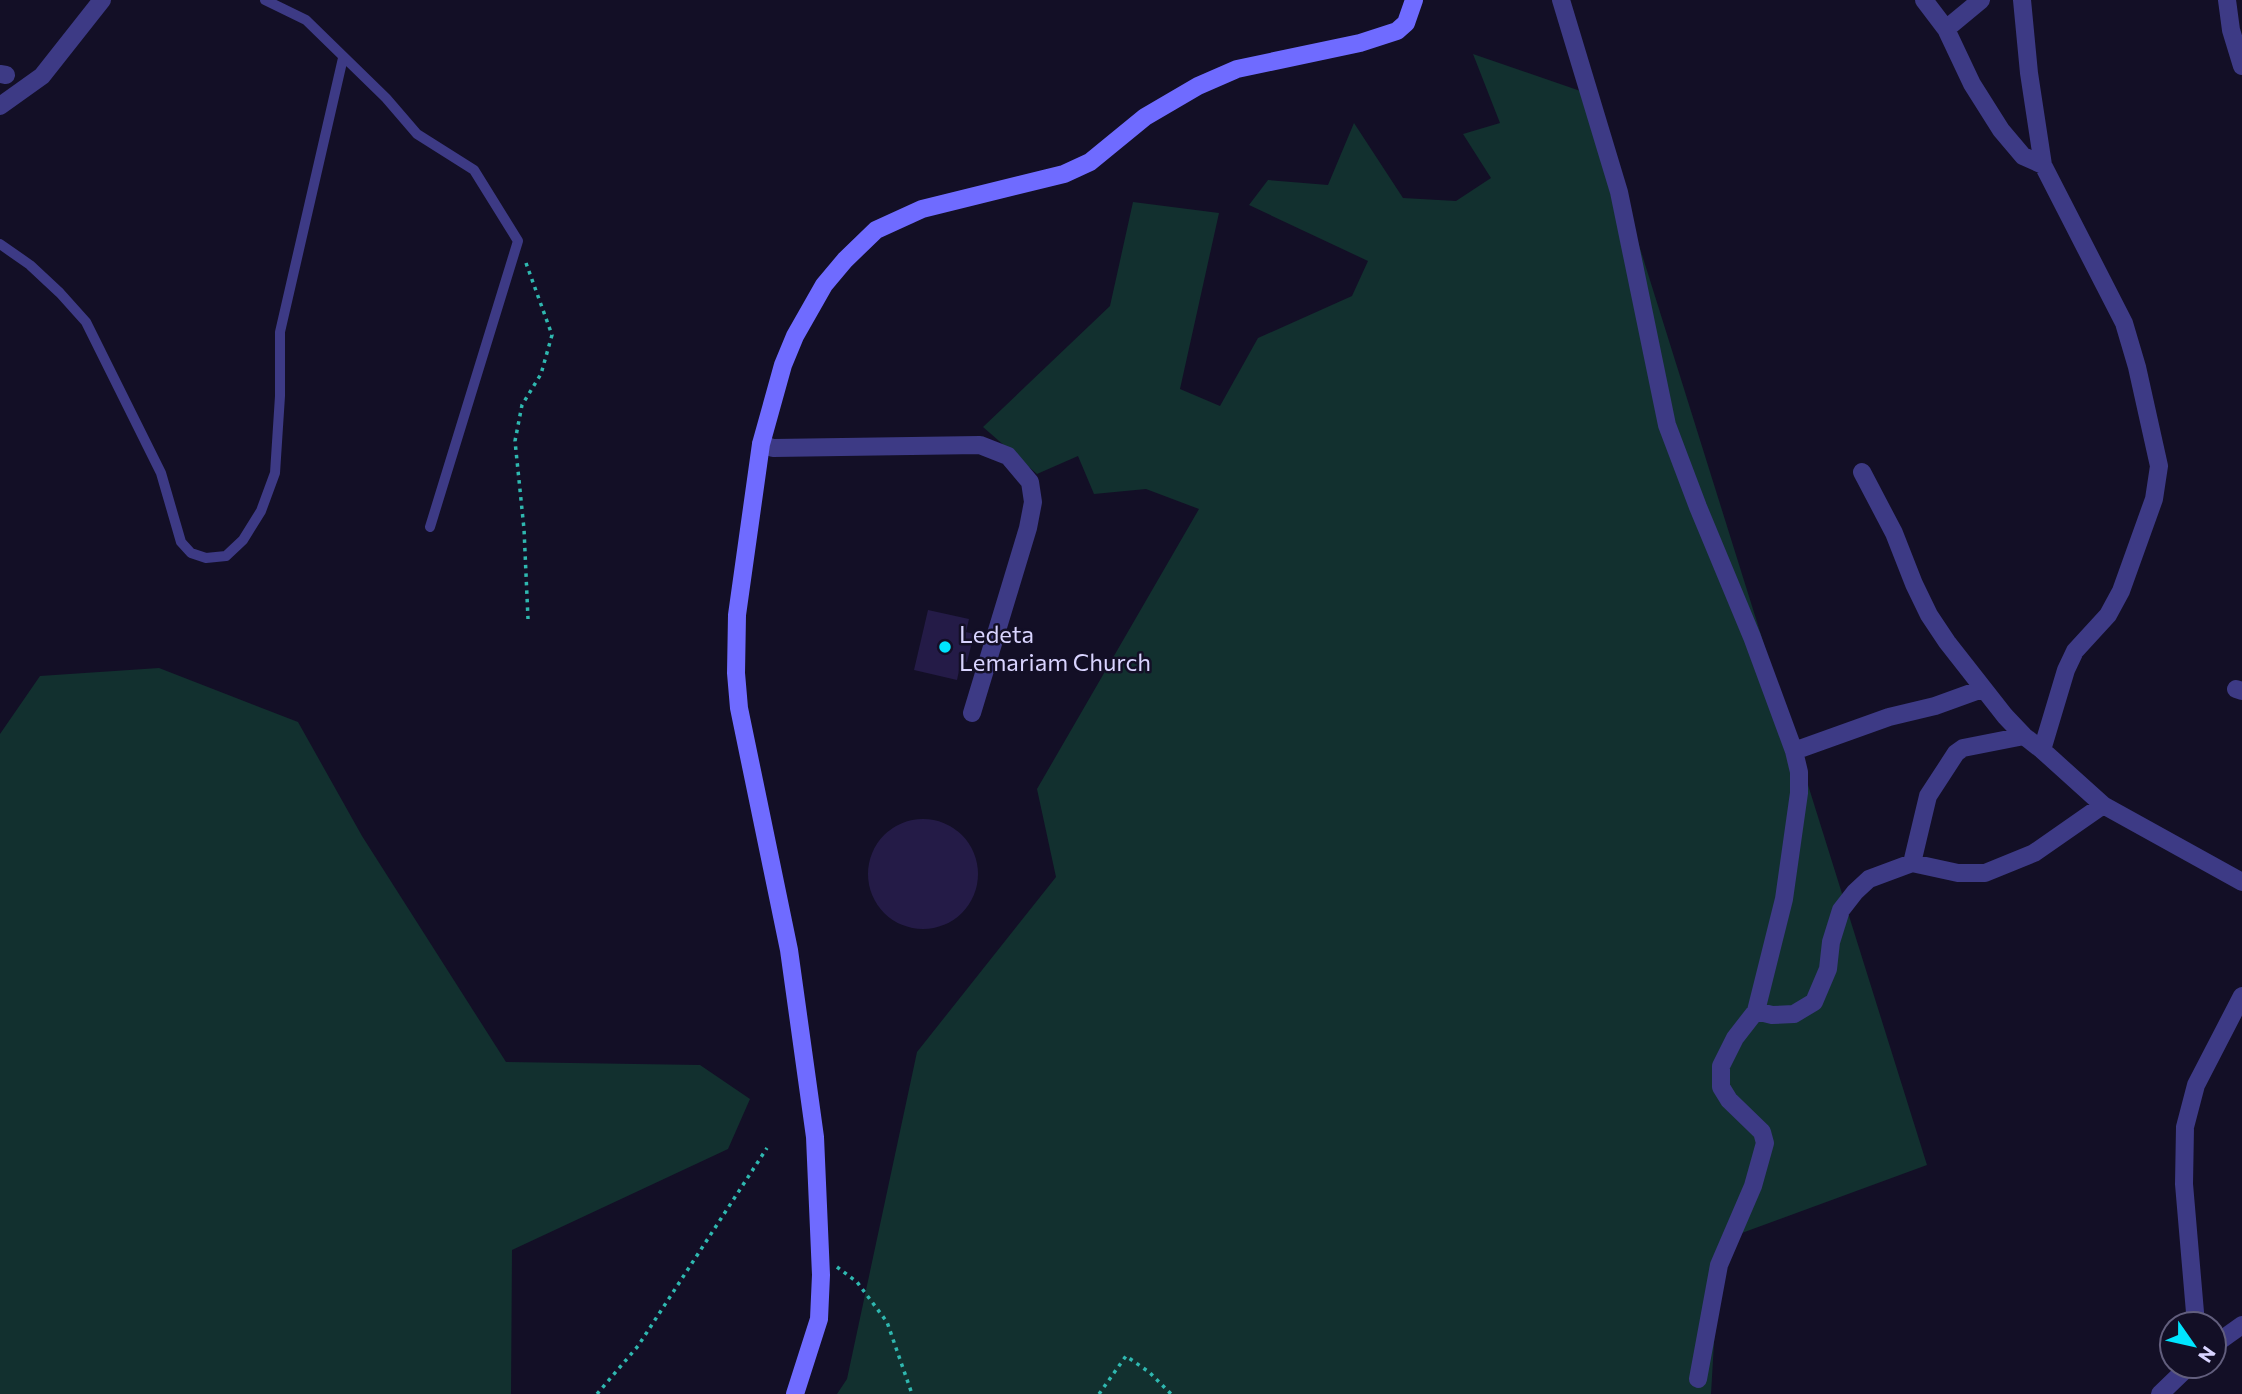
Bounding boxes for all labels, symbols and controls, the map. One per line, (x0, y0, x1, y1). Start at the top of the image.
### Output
place label: Ledeta Lemariam Church (959, 619, 1151, 676)
marker: Ledeta Lemariam Church (937, 639, 953, 655)
north arrow (2158, 1310, 2228, 1380)
text: N (2194, 1342, 2221, 1367)

